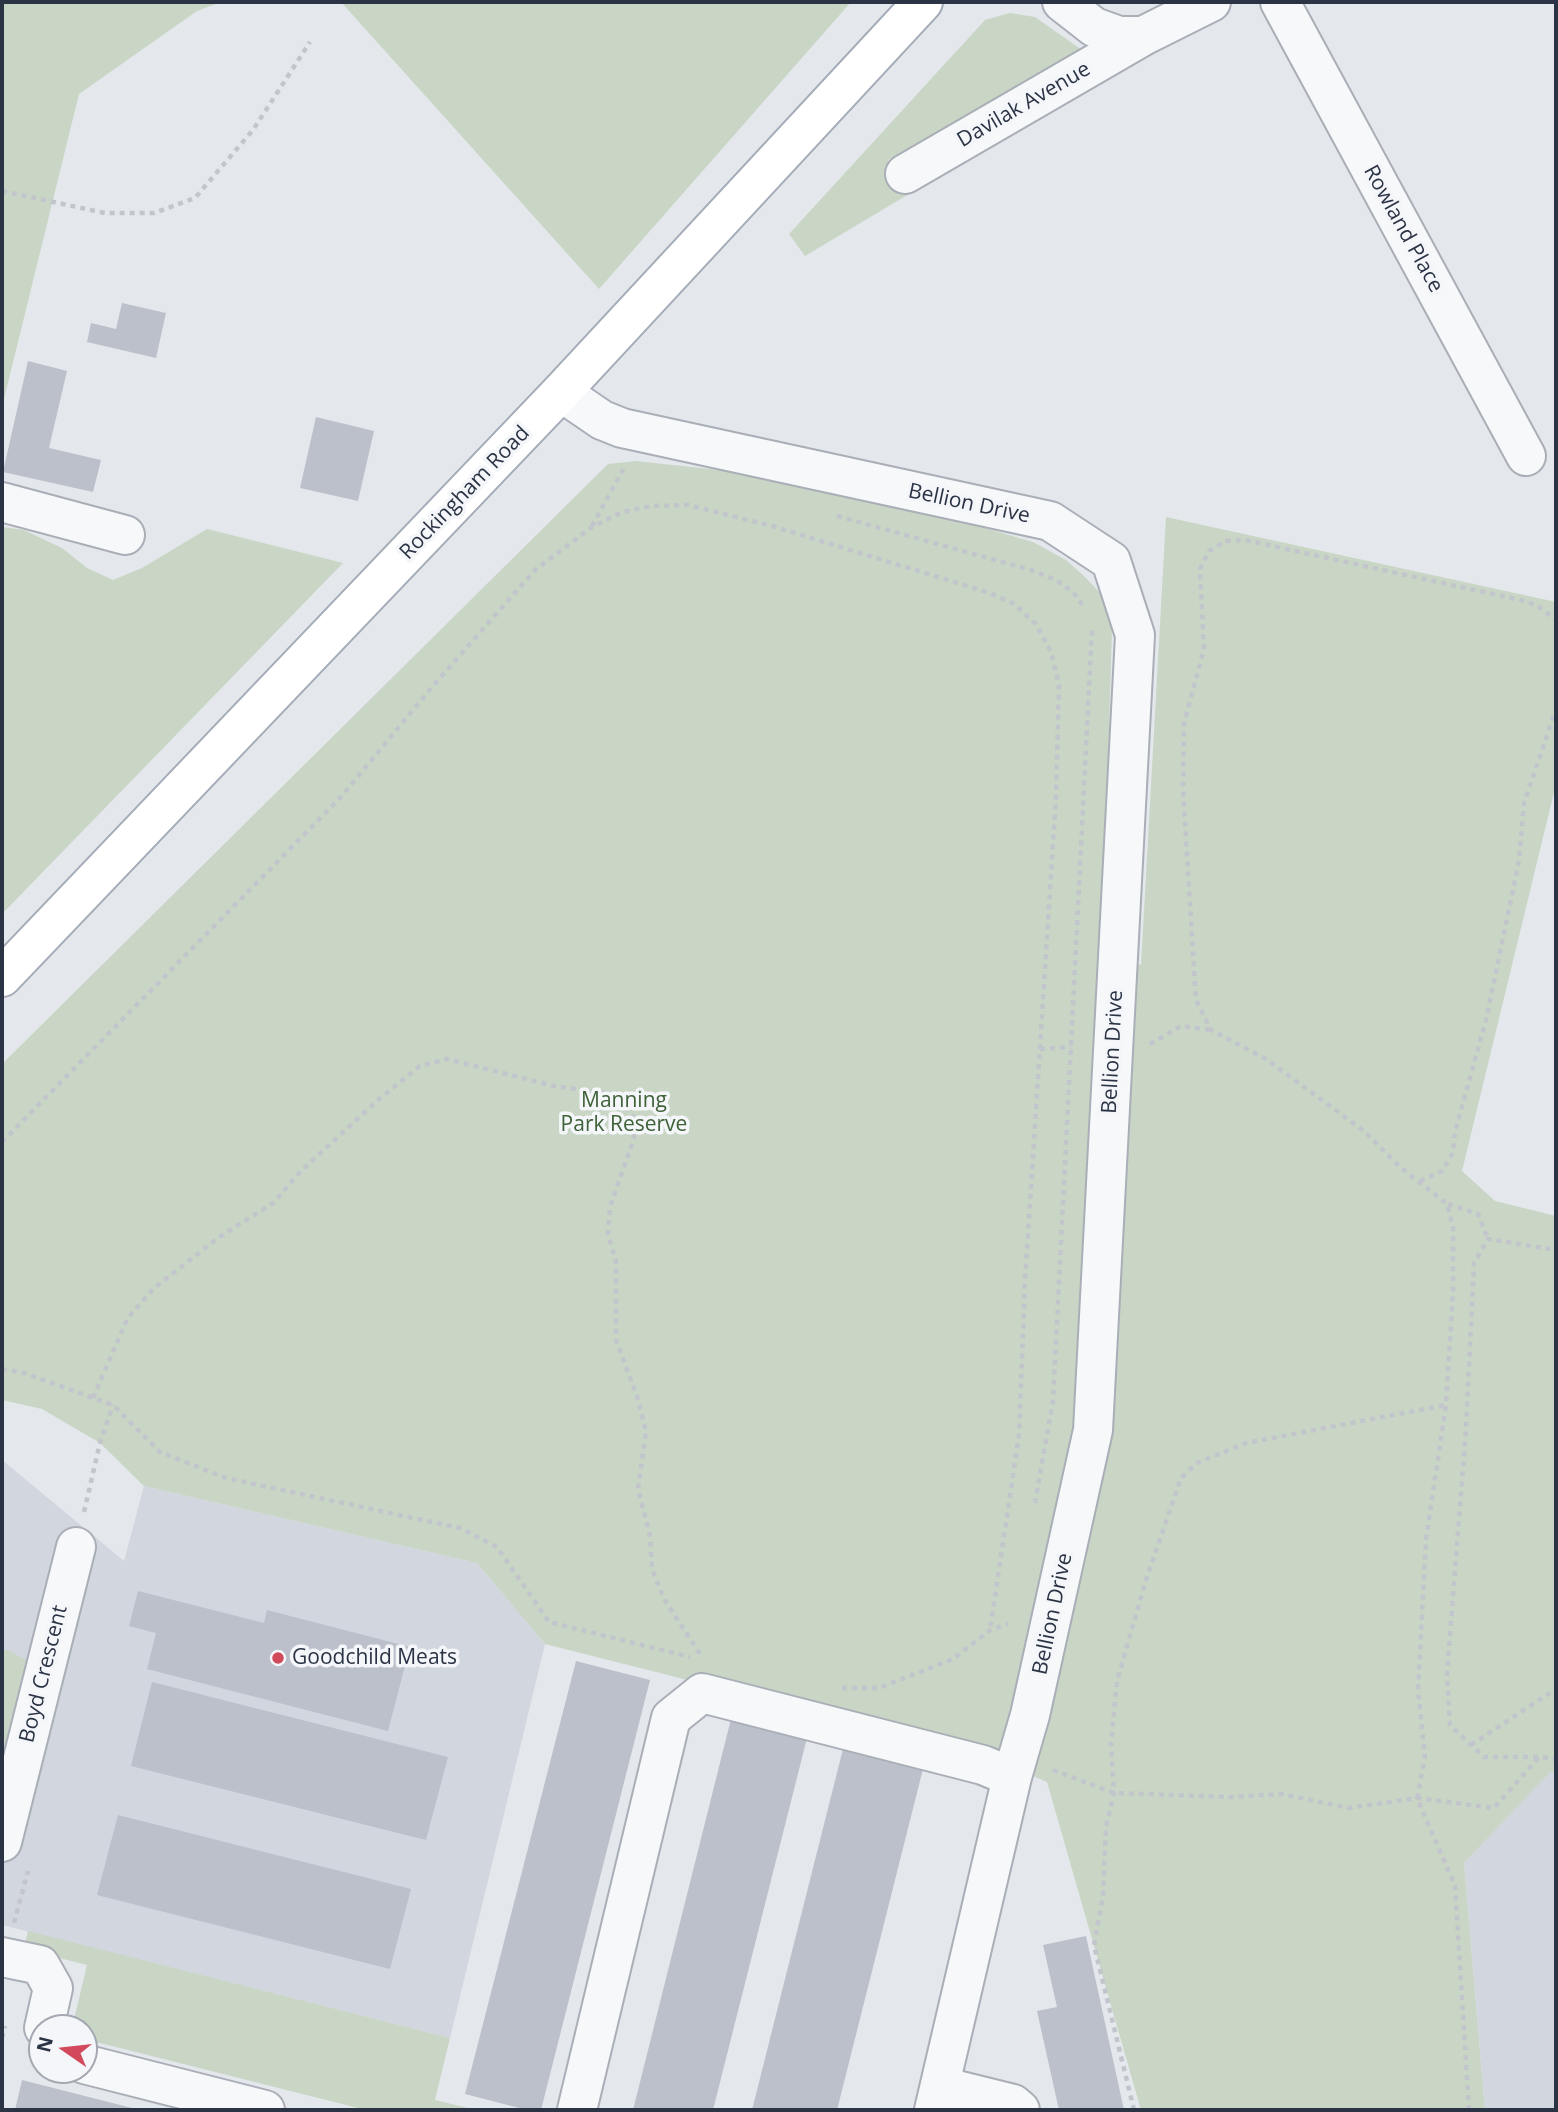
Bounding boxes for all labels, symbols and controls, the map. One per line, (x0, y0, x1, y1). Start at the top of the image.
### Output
street label: Davilak Avenue (953, 57, 1095, 153)
street label: Rowland Place (1358, 161, 1448, 297)
street label: Rockingham Road (395, 421, 535, 565)
street label: Bellion Drive (906, 479, 1032, 529)
street label: Bellion Drive (1097, 990, 1129, 1114)
park label: Manning Park Reserve (561, 1088, 687, 1138)
street label: Bellion Drive (1028, 1551, 1078, 1677)
street label: Boyd Crescent (15, 1603, 73, 1745)
place label: Goodchild Meats (292, 1645, 457, 1671)
marker: Goodchild Meats (270, 1650, 286, 1666)
north arrow (28, 2014, 98, 2084)
text: N (30, 2034, 59, 2055)

